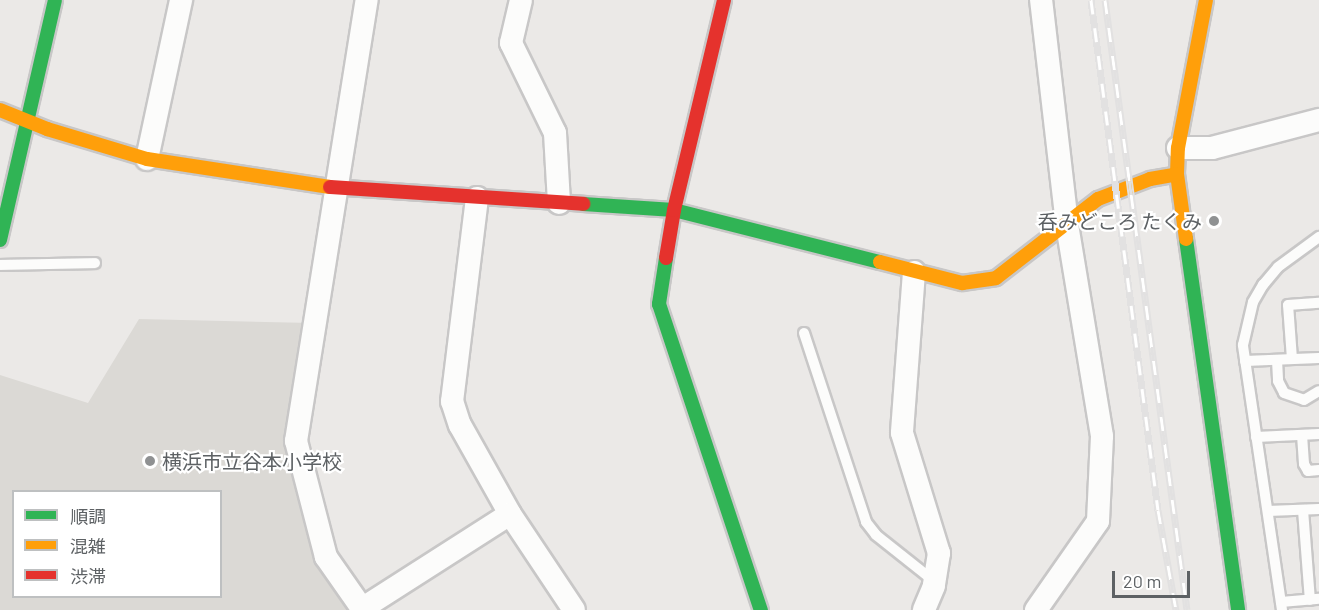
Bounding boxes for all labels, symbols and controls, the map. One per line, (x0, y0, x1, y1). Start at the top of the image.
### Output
place label: 呑みどころ たくみ (1038, 209, 1202, 233)
marker: 呑みどころ たくみ (1207, 214, 1221, 228)
place label: 横浜市立谷本小学校 (162, 449, 342, 473)
marker: 横浜市立谷本小学校 (143, 454, 157, 468)
legend (12, 490, 222, 598)
text: 順調 (70, 505, 106, 527)
text: 混雑 (70, 535, 106, 557)
scale bar (1115, 559, 1193, 597)
text: 渋滞 (70, 565, 106, 587)
text: 20 m (1123, 570, 1161, 592)

